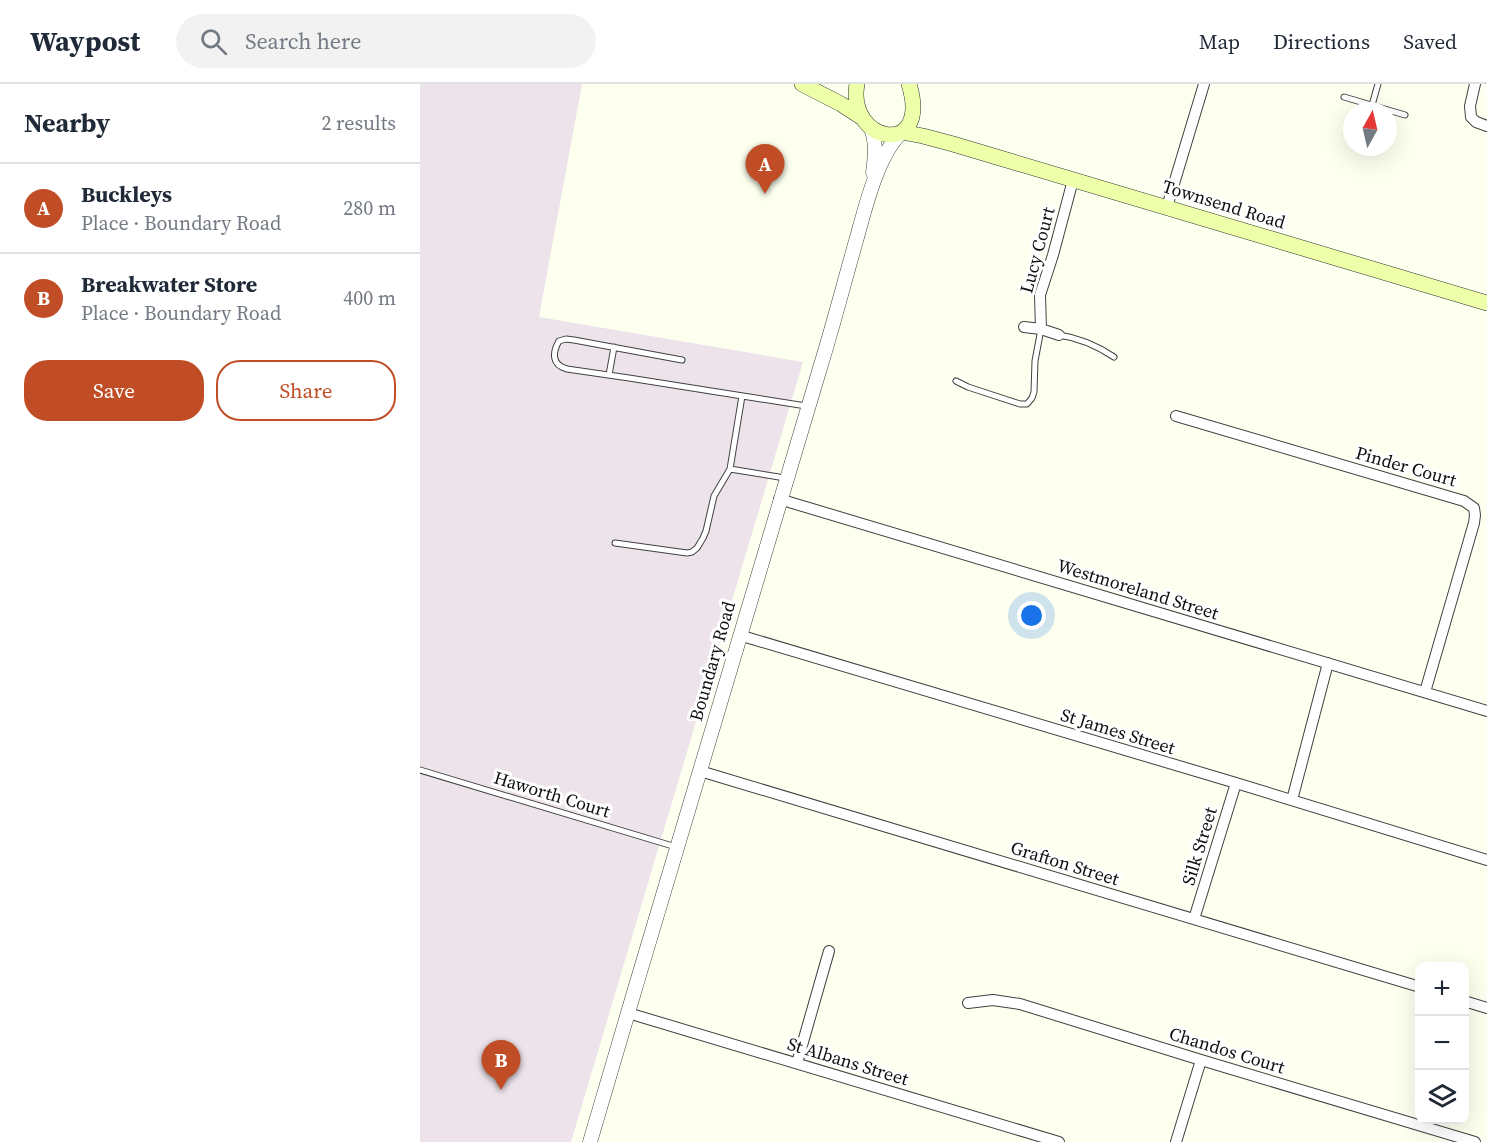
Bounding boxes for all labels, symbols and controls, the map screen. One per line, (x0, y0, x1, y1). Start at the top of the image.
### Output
search box (176, 14, 596, 68)
text: Waypost (30, 22, 140, 60)
icon: search (197, 25, 230, 58)
text: Search here (245, 26, 361, 56)
text: Map (1199, 27, 1240, 56)
text: Directions (1273, 27, 1370, 56)
text: Saved (1403, 27, 1457, 56)
north arrow (1343, 102, 1397, 156)
text: Nearby (24, 105, 110, 141)
text: 2 results (321, 109, 396, 137)
pin: A (746, 144, 784, 194)
street label: Townsend Road (1160, 173, 1288, 235)
text: Buckleys (81, 179, 172, 209)
text: A (37, 194, 50, 222)
text: 280 m (343, 194, 396, 222)
street label: Lucy Court (1014, 204, 1061, 296)
text: Place · Boundary Road (81, 209, 281, 237)
text: Breakwater Store (81, 269, 257, 299)
text: B (37, 284, 50, 312)
text: 400 m (343, 284, 396, 312)
text: Place · Boundary Road (81, 299, 281, 327)
button: Save (24, 360, 204, 421)
button: Share (216, 360, 396, 421)
street label: Pinder Court (1353, 440, 1459, 492)
street label: Westmoreland Street (1054, 553, 1222, 625)
street label: Boundary Road (683, 598, 741, 724)
your location (1017, 601, 1046, 630)
street label: St James Street (1058, 702, 1178, 760)
street label: Haworth Court (491, 764, 613, 824)
street label: Silk Street (1175, 804, 1223, 888)
street label: Grafton Street (1008, 835, 1122, 891)
map controls (1415, 962, 1469, 1124)
button: + (1415, 962, 1469, 1016)
button: − (1415, 1016, 1469, 1070)
street label: Chandos Court (1166, 1021, 1288, 1079)
street label: St Albans Street (784, 1031, 912, 1091)
pin: B (482, 1040, 520, 1090)
button: layers (1415, 1070, 1469, 1124)

